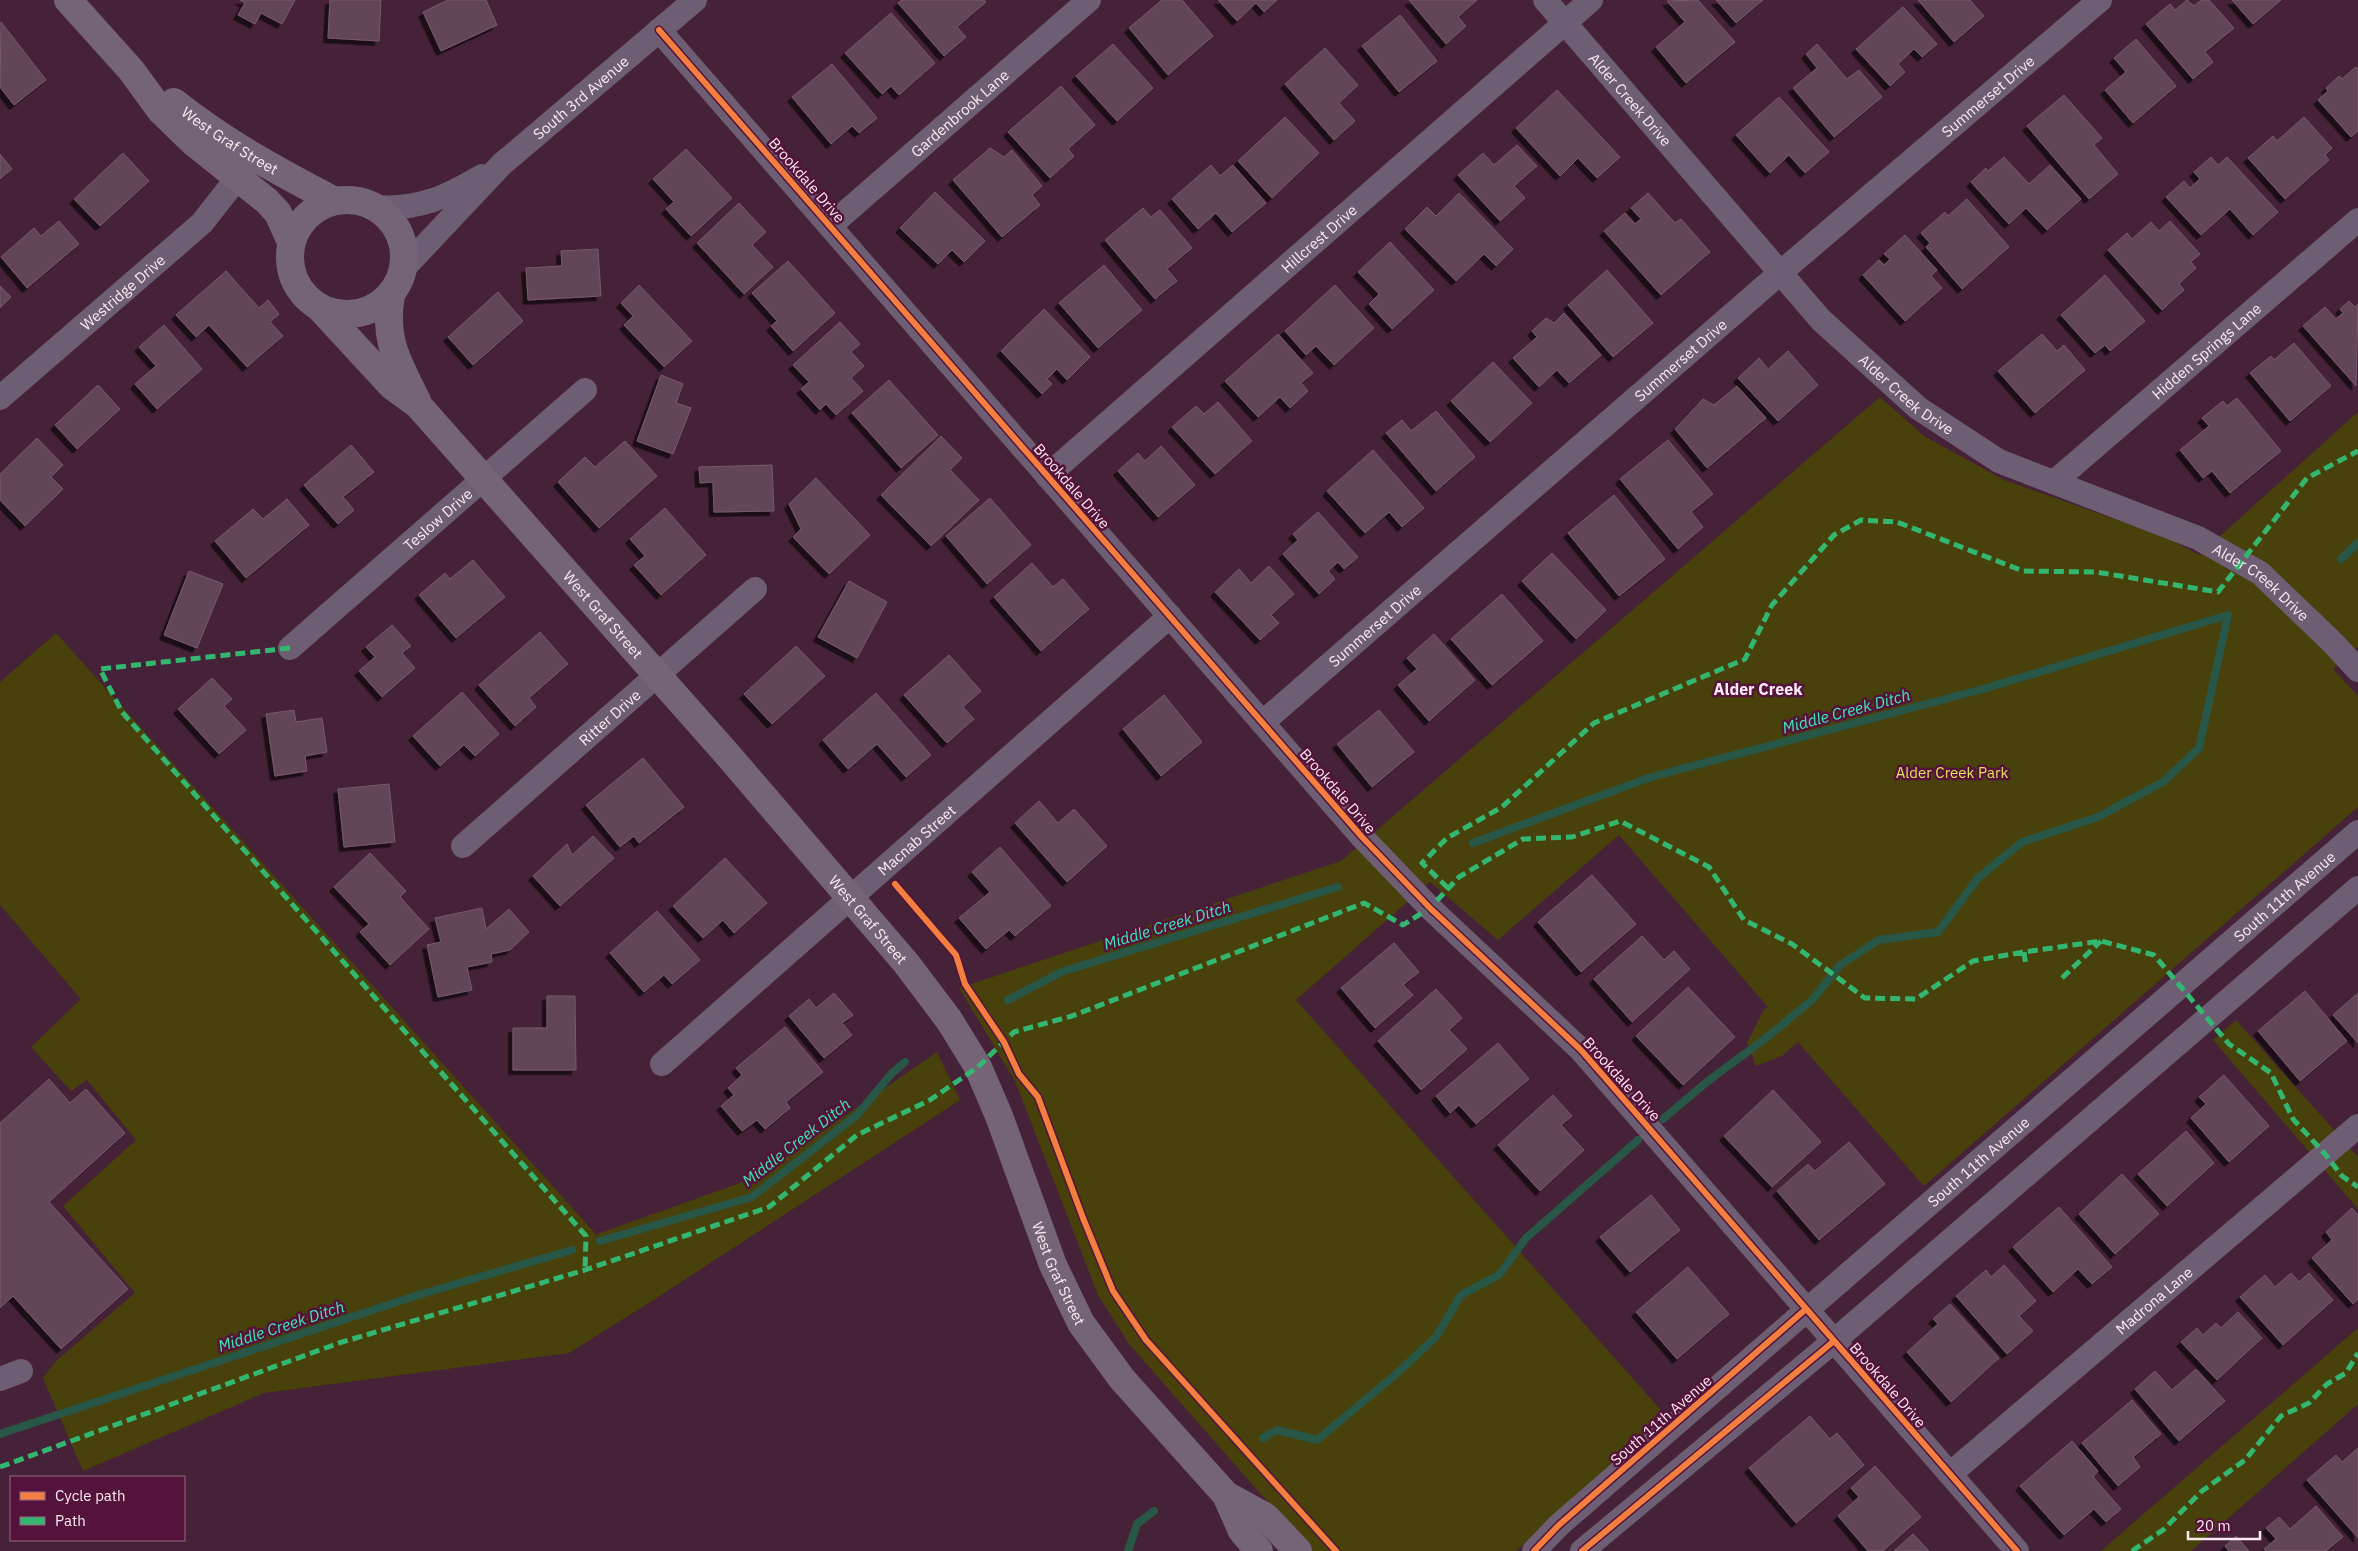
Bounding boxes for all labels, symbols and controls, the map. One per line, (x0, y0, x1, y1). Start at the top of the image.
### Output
street label: Alder Creek Drive (1585, 49, 1676, 150)
street label: South 3rd Avenue (529, 51, 632, 143)
street label: Summerset Drive (1937, 51, 2038, 141)
street label: Gardenbrook Lane (907, 65, 1013, 161)
street label: West Graf Street (178, 102, 282, 178)
street label: Brookdale Drive (765, 133, 849, 227)
street label: Hillcrest Drive (1277, 200, 1361, 277)
street label: Westridge Drive (76, 250, 169, 334)
street label: Hidden Springs Lane (2148, 298, 2265, 403)
street label: Summerset Drive (1630, 314, 1730, 405)
street label: Alder Creek Drive (1855, 350, 1958, 438)
street label: Brookdale Drive (1030, 439, 1114, 533)
street label: Teslow Drive (399, 484, 476, 554)
street label: Alder Creek Drive (2210, 539, 2313, 625)
street label: West Graf Street (559, 567, 647, 662)
street label: Summerset Drive (1324, 580, 1425, 671)
district label: Alder Creek (1714, 679, 1803, 699)
water label: Middle Creek Ditch (1780, 684, 1912, 738)
street label: Ritter Drive (575, 685, 644, 749)
street label: Brookdale Drive (1296, 744, 1380, 838)
park label: Alder Creek Park (1896, 763, 2008, 782)
street label: Macnab Street (873, 800, 959, 879)
street label: South 11th Avenue (2229, 847, 2339, 945)
street label: West Graf Street (825, 871, 912, 968)
water label: Middle Creek Ditch (1101, 896, 1233, 954)
street label: Brookdale Drive (1579, 1033, 1665, 1125)
water label: Middle Creek Ditch (738, 1094, 854, 1190)
street label: South 11th Avenue (1923, 1112, 2033, 1211)
street label: West Graf Street (1029, 1219, 1090, 1328)
street label: Madrona Lane (2112, 1262, 2196, 1338)
water label: Middle Creek Ditch (215, 1296, 347, 1356)
street label: Brookdale Drive (1846, 1338, 1930, 1432)
street label: South 11th Avenue (1606, 1371, 1716, 1469)
legend (10, 1476, 185, 1541)
text: Cycle path (55, 1486, 126, 1505)
scale bar (2188, 1508, 2260, 1540)
text: Path (55, 1511, 86, 1530)
text: 20 m (2196, 1516, 2231, 1535)

